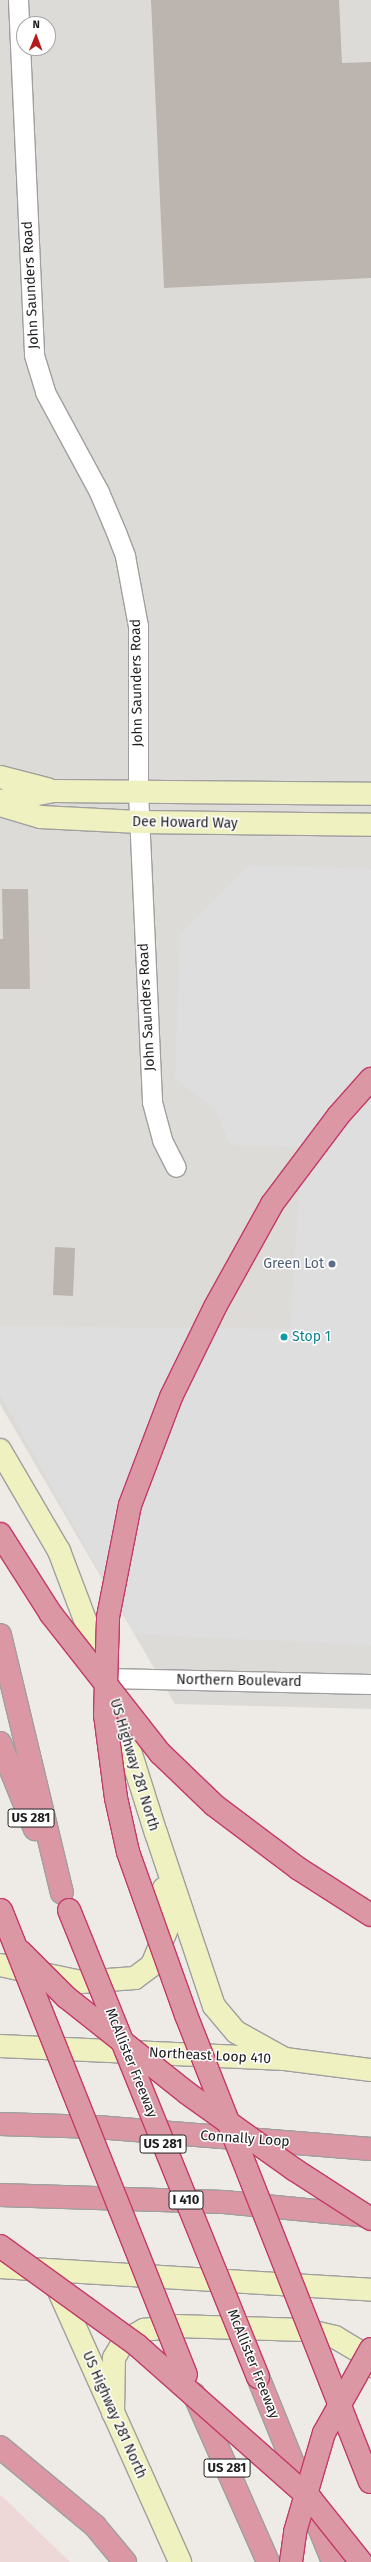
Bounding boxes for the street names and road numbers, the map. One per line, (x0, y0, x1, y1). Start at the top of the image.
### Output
street label: John Saunders Road (19, 221, 43, 349)
street label: John Saunders Road (127, 619, 147, 747)
street label: Dee Howard Way (132, 814, 238, 832)
street label: John Saunders Road (135, 943, 159, 1071)
street label: Northern Boulevard (176, 1672, 302, 1690)
street label: US Highway 281 North (106, 1697, 162, 1833)
road number: US 281 (7, 1807, 55, 1829)
street label: McAllister Freeway (101, 2006, 161, 2120)
street label: Northeast Loop 410 (149, 2044, 271, 2068)
street label: Connally Loop (200, 2127, 290, 2151)
road number: US 281 (139, 2133, 187, 2155)
road number: I 410 (168, 2189, 204, 2211)
street label: McAllister Freeway (223, 2307, 283, 2421)
street label: US Highway 281 North (78, 2349, 150, 2481)
road number: US 281 (203, 2457, 251, 2479)

